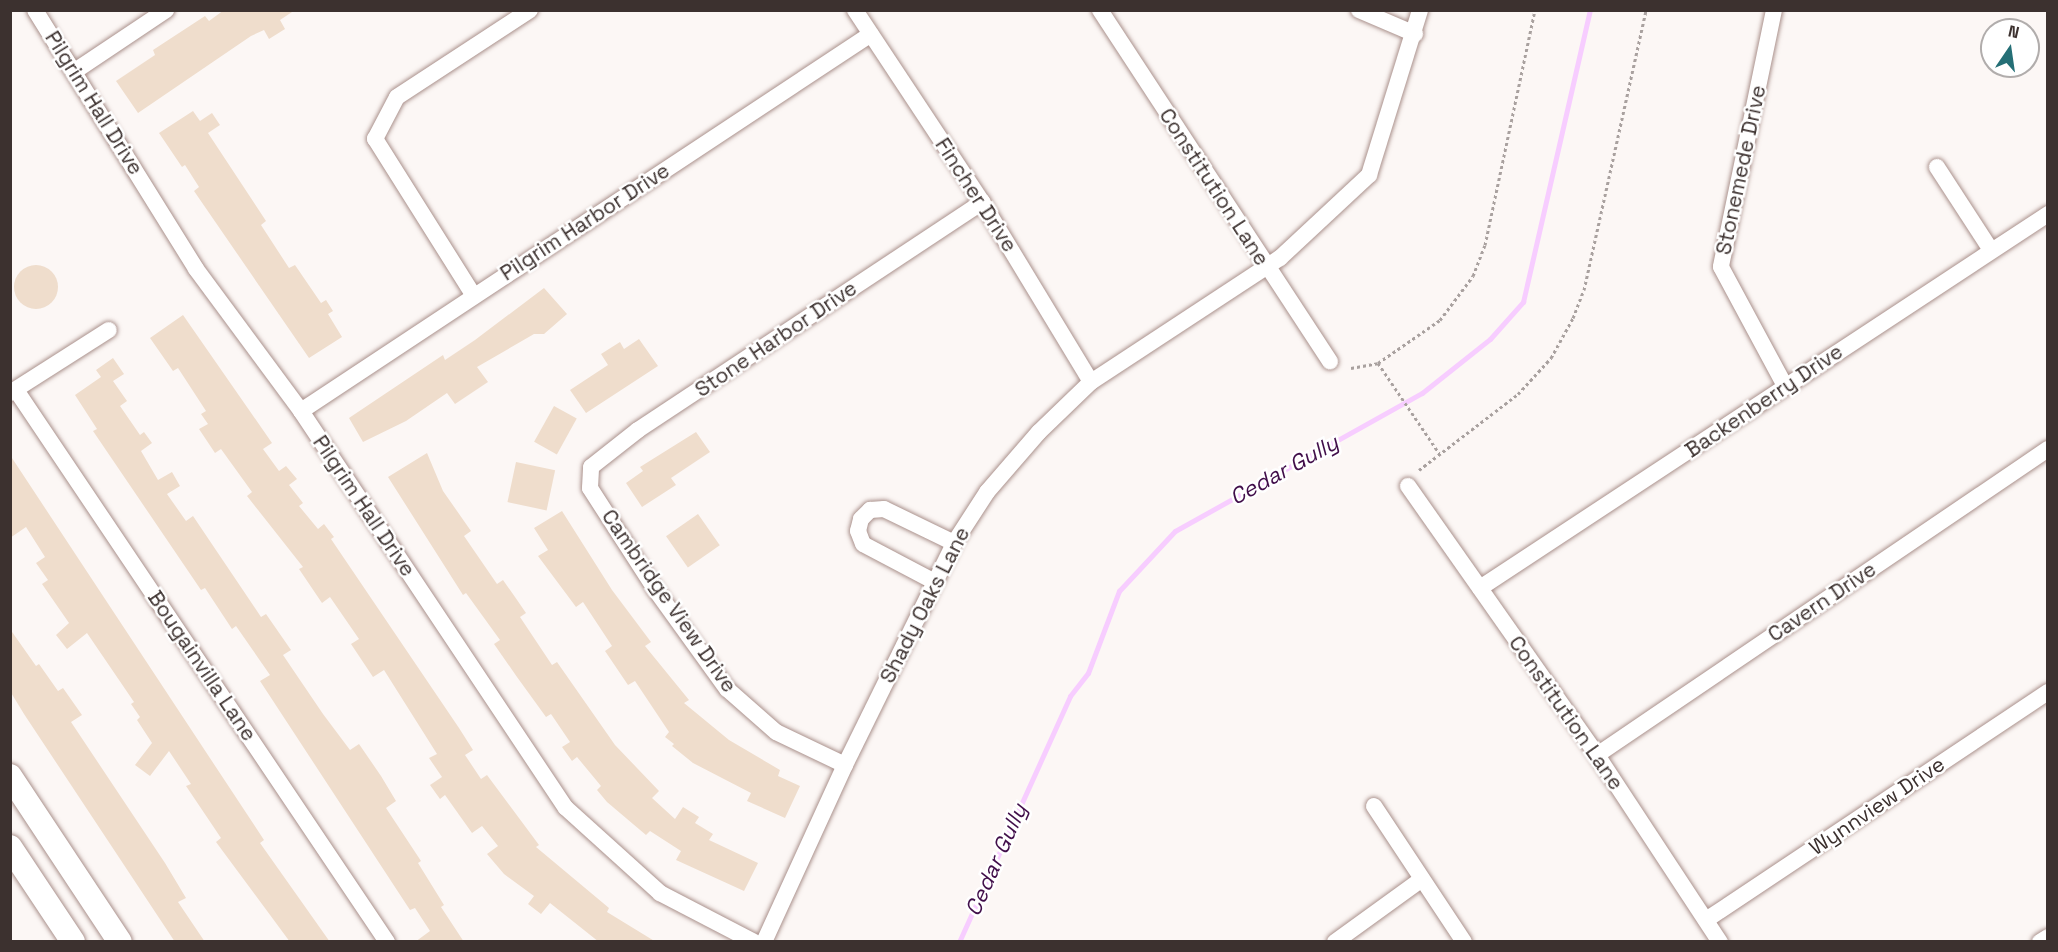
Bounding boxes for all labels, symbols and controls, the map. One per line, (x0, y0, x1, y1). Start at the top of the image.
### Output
north arrow (1980, 18, 2040, 78)
text: N (2006, 20, 2021, 43)
street label: Pilgrim Hall Drive (40, 26, 148, 180)
street label: Stonemede Drive (1711, 83, 1771, 257)
street label: Constitution Lane (1154, 104, 1274, 270)
street label: Fincher Drive (930, 133, 1022, 257)
street label: Pilgrim Harbor Drive (496, 158, 674, 286)
street label: Stone Harbor Drive (690, 276, 862, 402)
street label: Backenberry Drive (1680, 339, 1848, 463)
water label: Cedar Gully (1225, 429, 1343, 511)
street label: Pilgrim Hall Drive (307, 431, 421, 581)
street label: Cambridge View Drive (596, 505, 742, 697)
street label: Shady Oaks Lane (875, 523, 975, 687)
street label: Cavern Drive (1763, 557, 1881, 647)
street label: Bougainvilla Lane (142, 586, 262, 746)
street label: Constitution Lane (1503, 631, 1629, 795)
street label: Wynnview Drive (1805, 751, 1949, 861)
water label: Cedar Gully (960, 800, 1032, 920)

